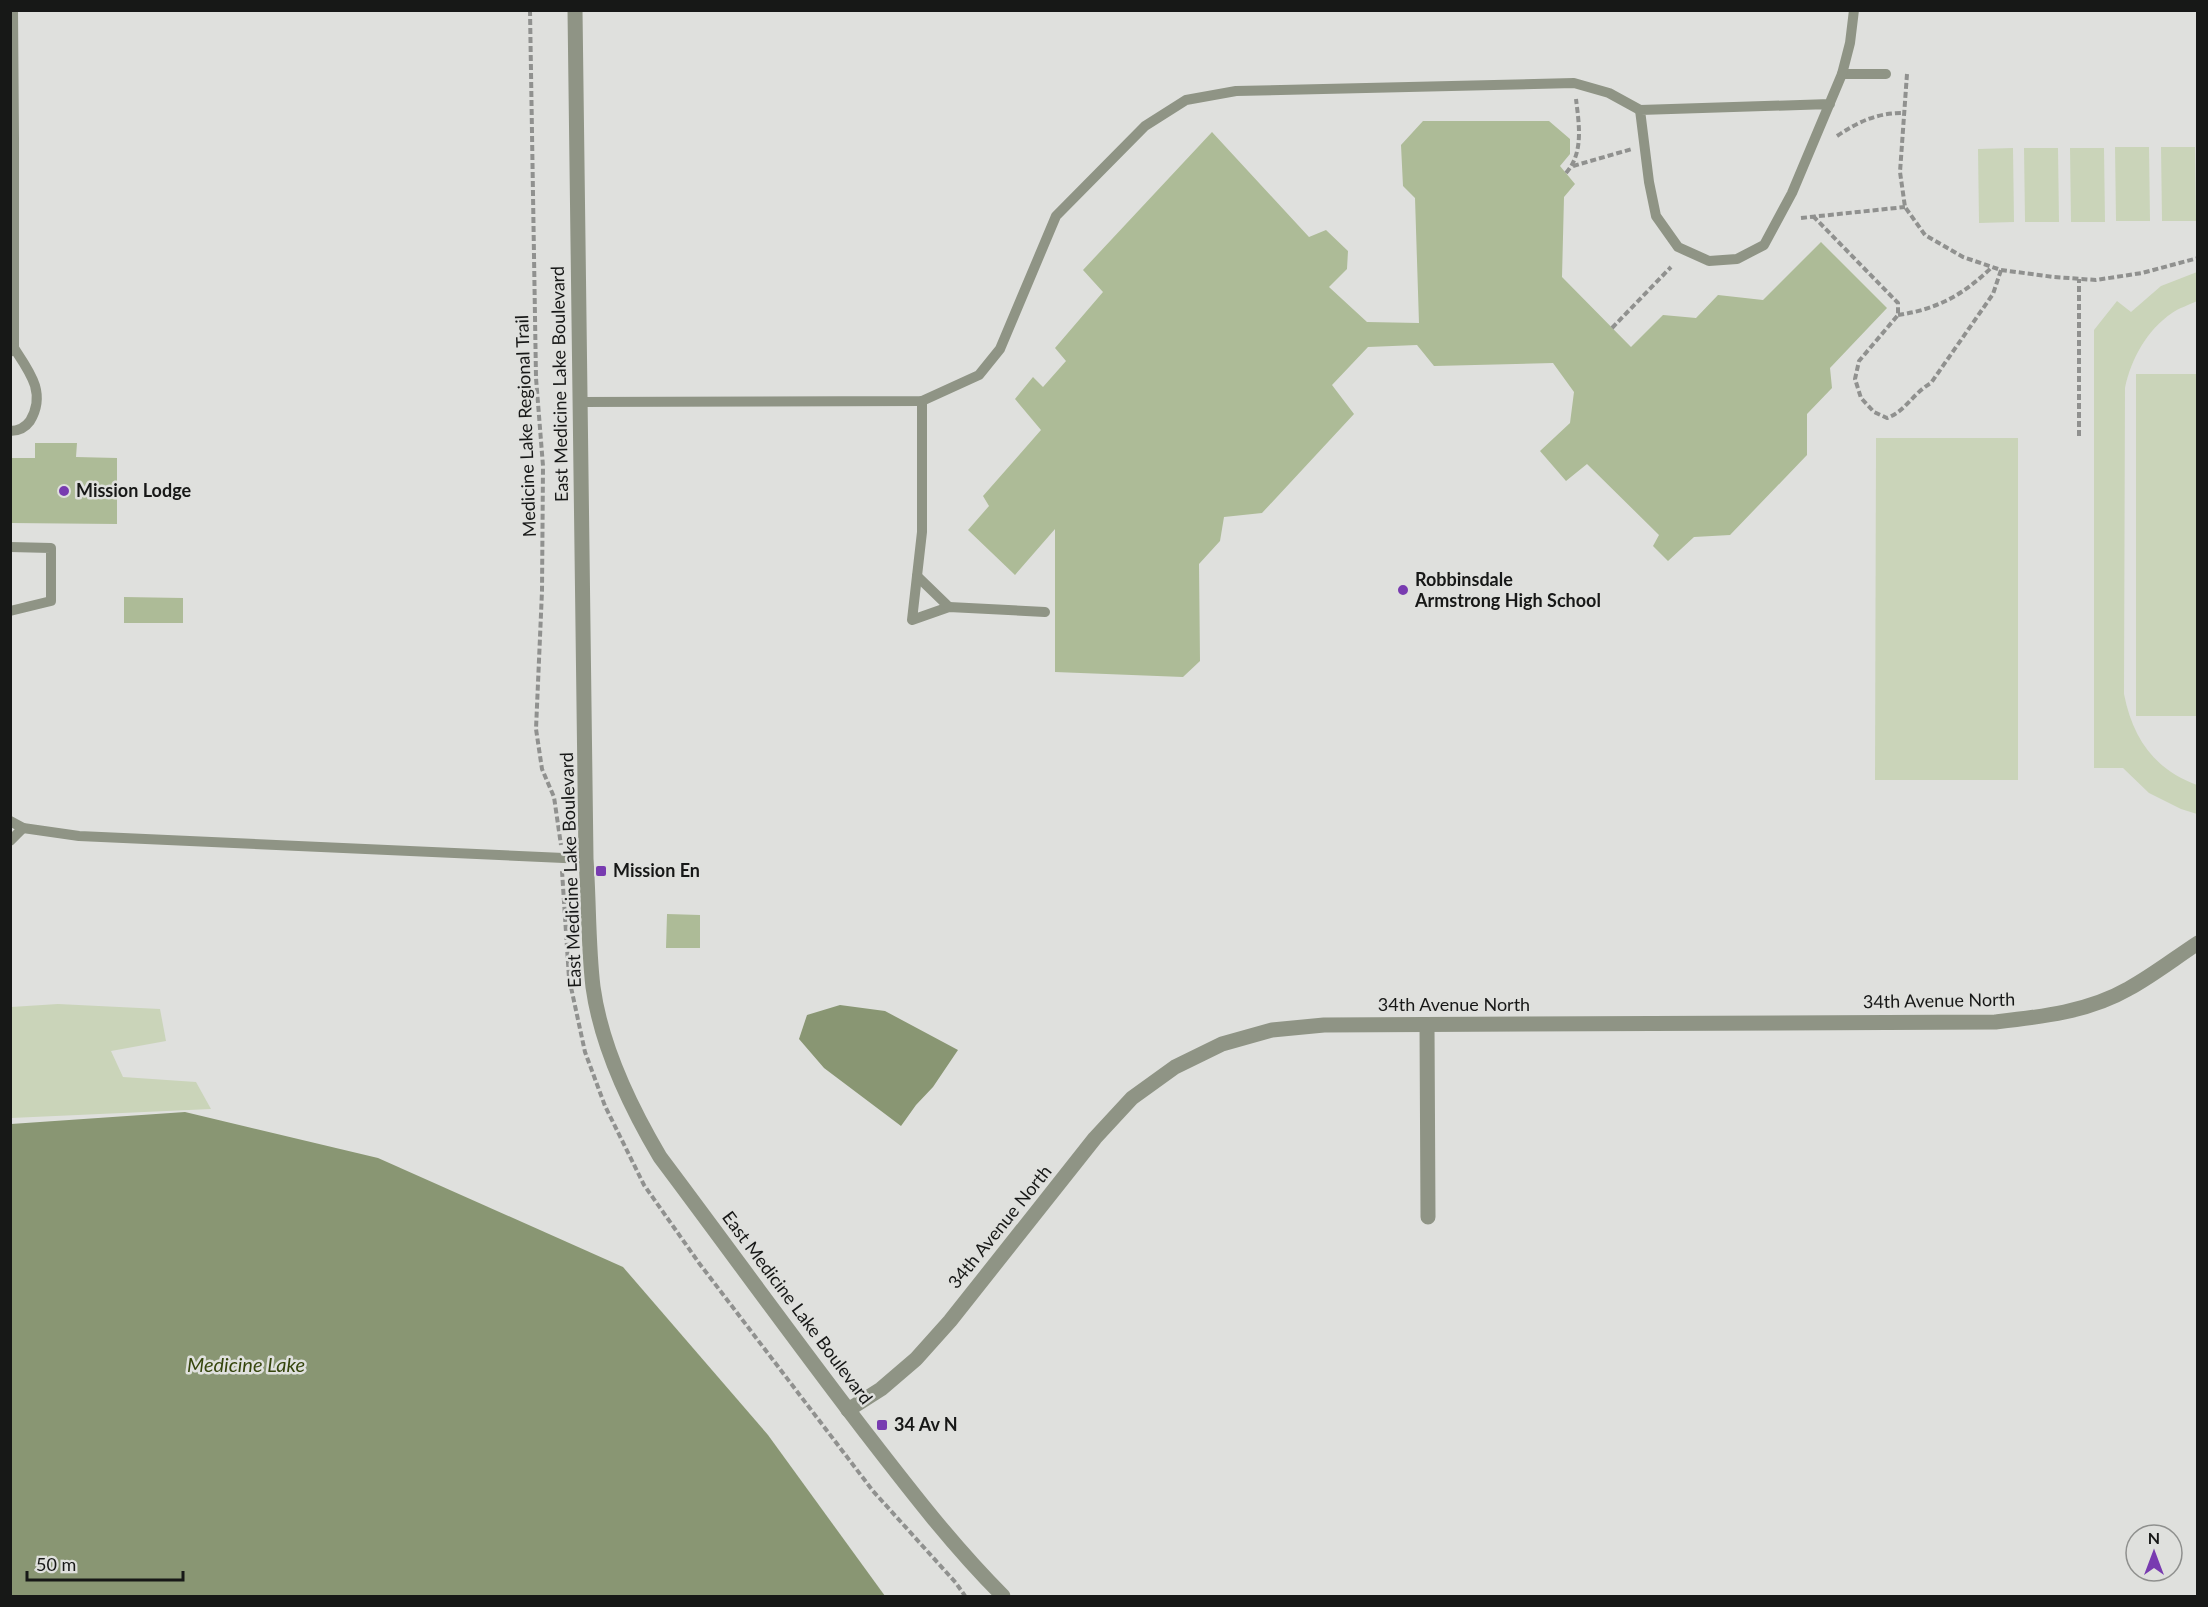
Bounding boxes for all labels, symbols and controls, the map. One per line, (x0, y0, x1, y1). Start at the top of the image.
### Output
street label: East Medicine Lake Boulevard (546, 266, 572, 502)
street label: Medicine Lake Regional Trail (510, 315, 540, 538)
place label: Mission Lodge (76, 479, 191, 501)
marker: Mission Lodge (57, 484, 71, 498)
place label: Robbinsdale Armstrong High School (1414, 568, 1601, 611)
marker: Robbinsdale Armstrong High School (1396, 583, 1410, 597)
street label: East Medicine Lake Boulevard (555, 752, 585, 988)
place label: Mission En (613, 859, 700, 881)
marker: Mission En (594, 864, 608, 878)
street label: 34th Avenue North (1863, 988, 2015, 1012)
street label: 34th Avenue North (1378, 993, 1530, 1015)
street label: 34th Avenue North (943, 1160, 1056, 1292)
street label: East Medicine Lake Boulevard (718, 1207, 878, 1408)
water label: Medicine Lake (187, 1352, 305, 1376)
place label: 34 Av N (894, 1413, 958, 1435)
marker: 34 Av N (875, 1418, 889, 1432)
north arrow (2124, 1523, 2184, 1583)
text: N (2148, 1528, 2160, 1547)
scale bar (27, 1544, 183, 1582)
text: 50 m (36, 1553, 76, 1575)

